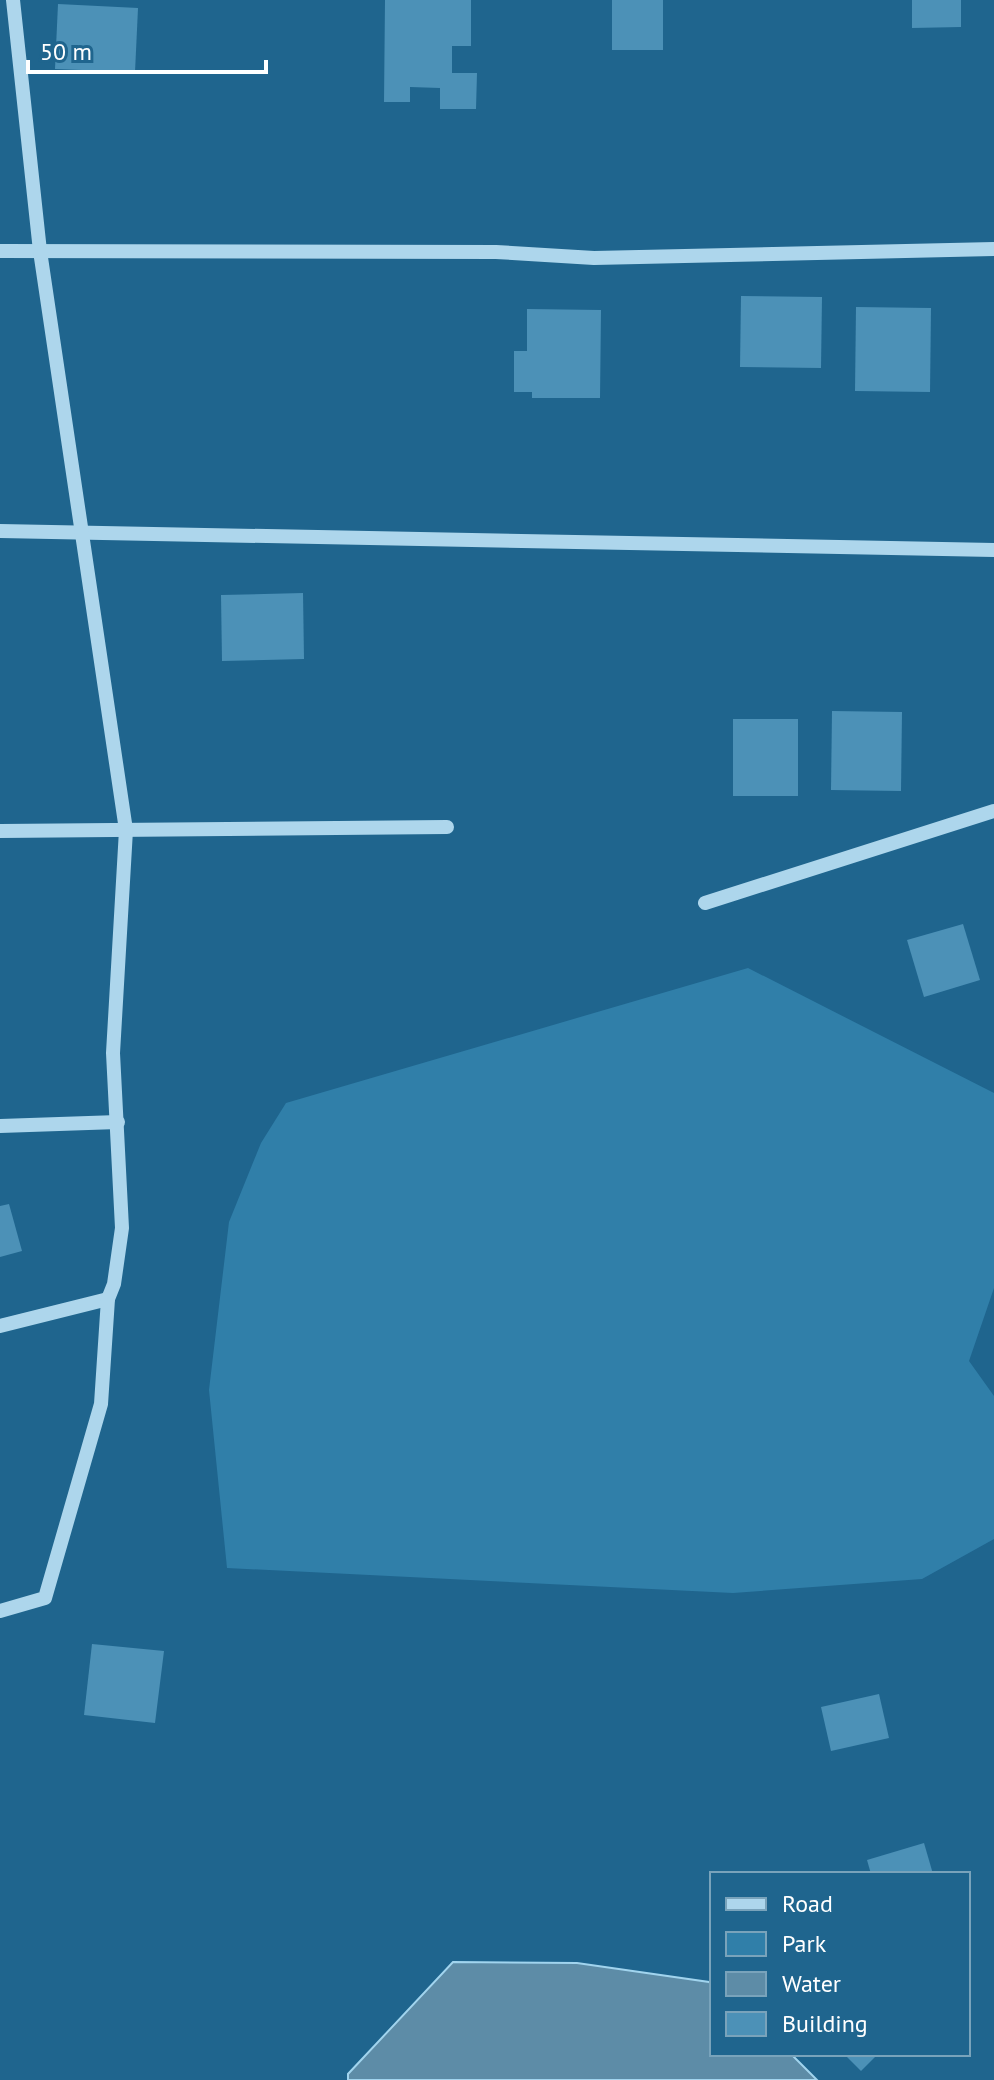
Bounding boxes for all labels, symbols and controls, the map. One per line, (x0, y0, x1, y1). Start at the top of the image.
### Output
scale bar (28, 24, 266, 74)
text: 50 m (40, 36, 92, 67)
legend (710, 1872, 970, 2056)
text: Road (782, 1888, 833, 1919)
text: Park (782, 1928, 827, 1959)
text: Water (782, 1968, 841, 1999)
text: Building (782, 2008, 868, 2039)

